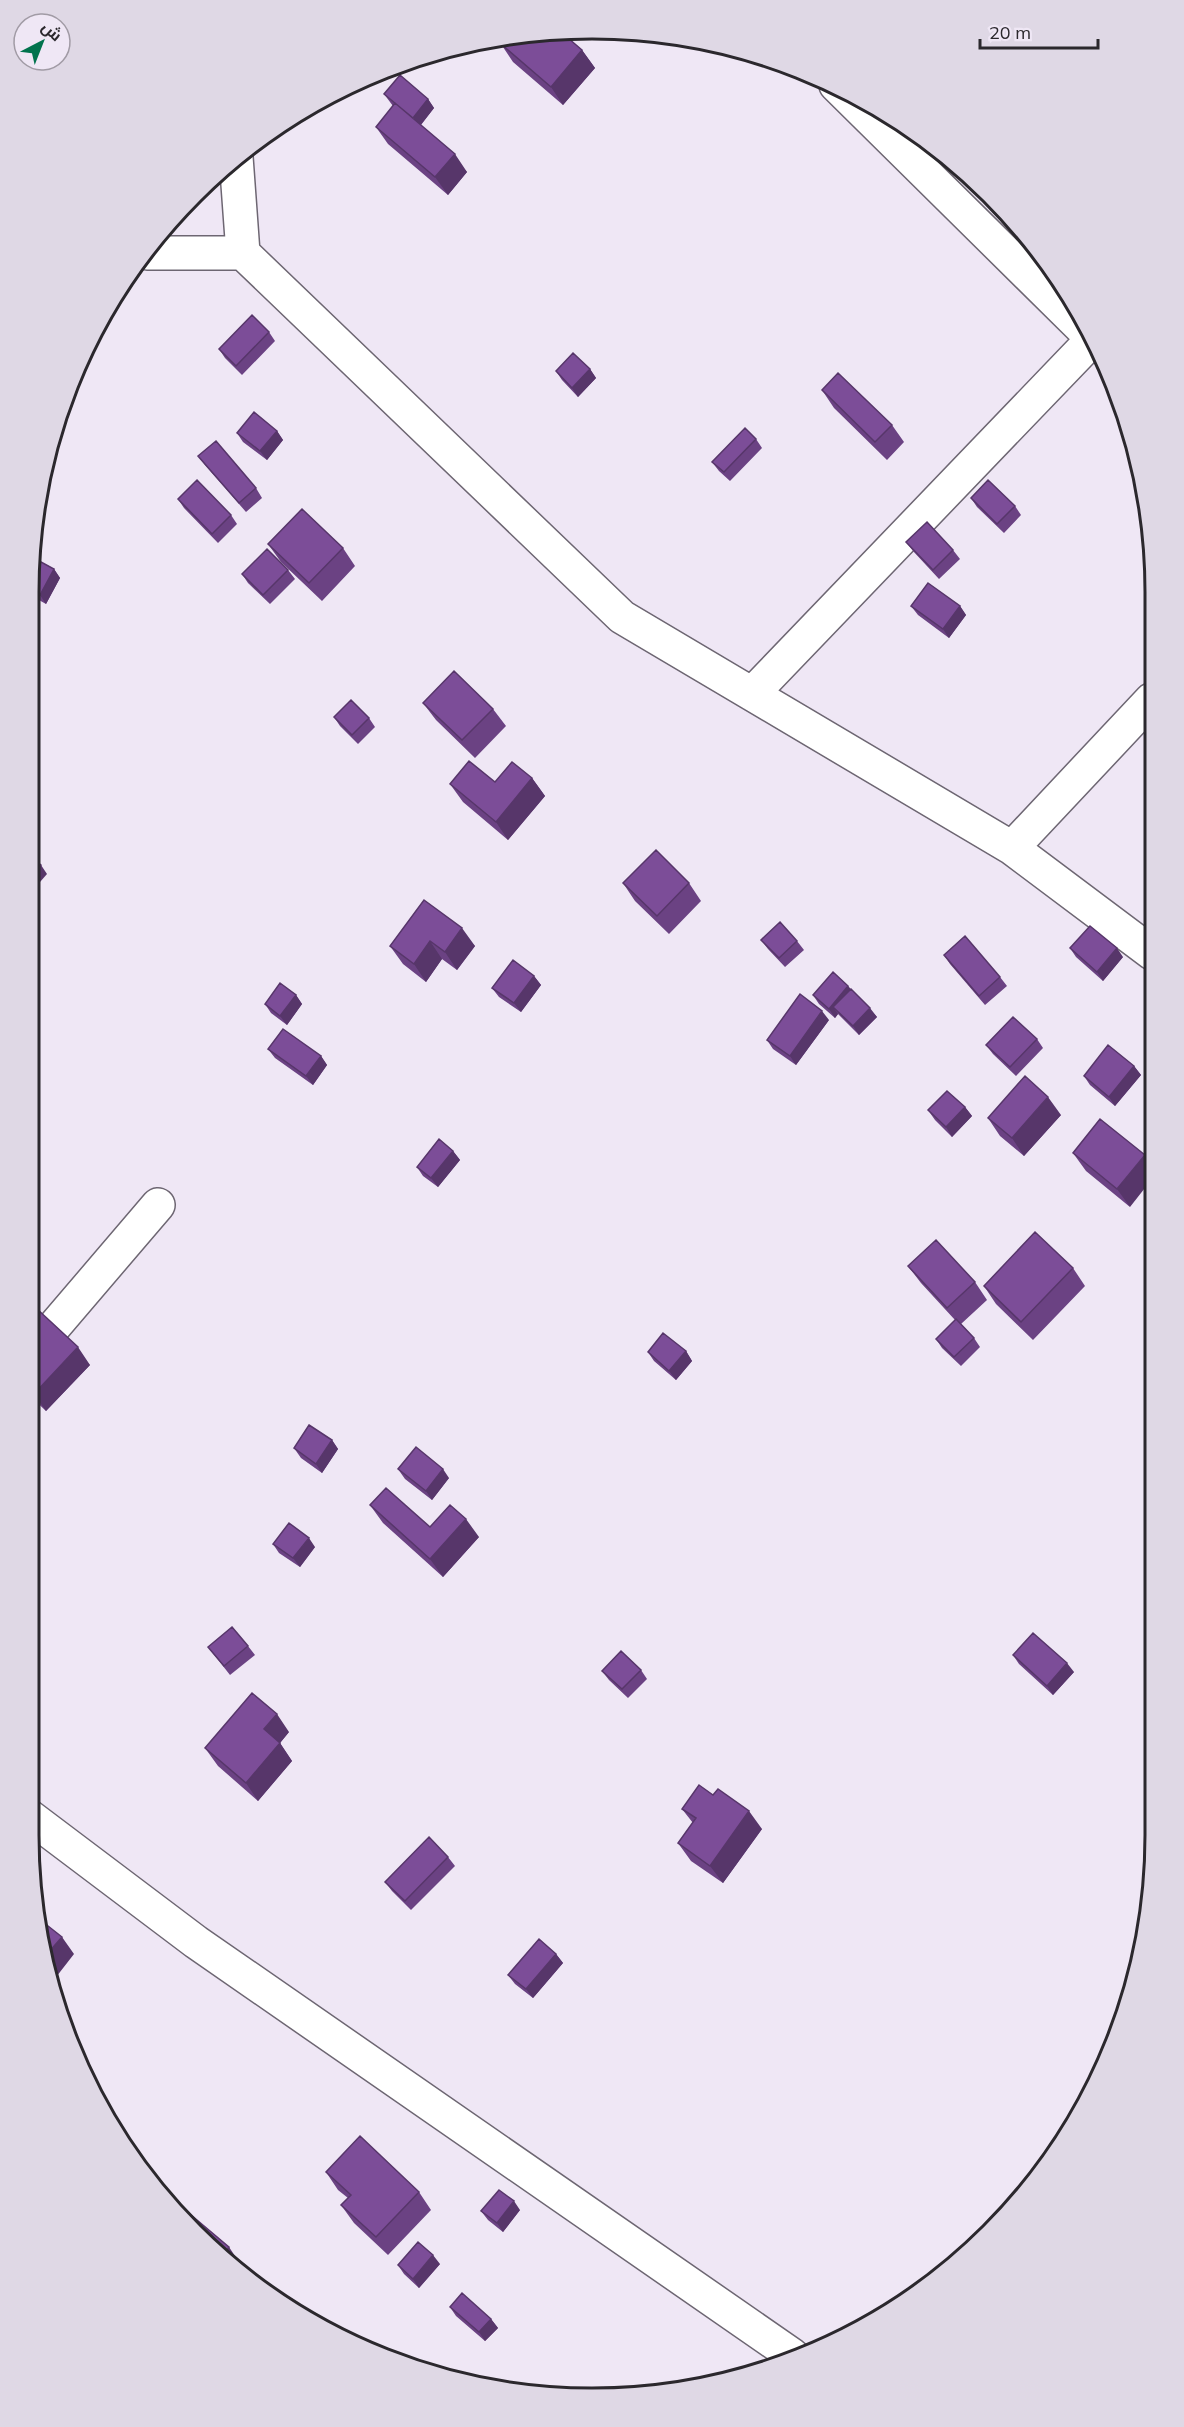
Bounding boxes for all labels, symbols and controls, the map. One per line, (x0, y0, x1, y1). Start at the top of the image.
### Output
north arrow (12, 12, 72, 72)
scale bar (980, 12, 1098, 50)
text: ش (38, 17, 66, 45)
text: 20 m (989, 21, 1031, 44)

